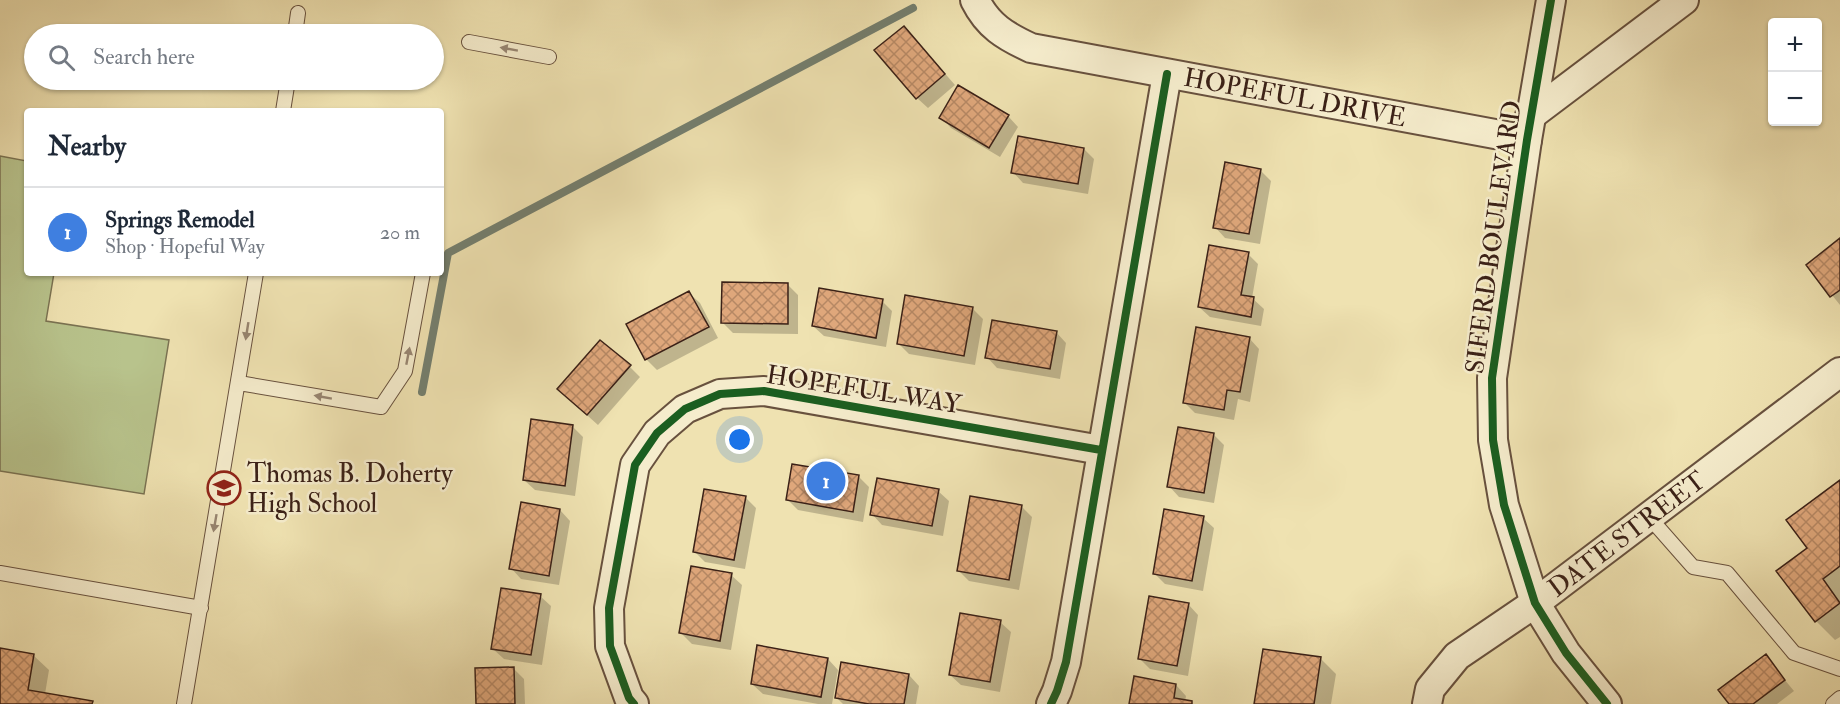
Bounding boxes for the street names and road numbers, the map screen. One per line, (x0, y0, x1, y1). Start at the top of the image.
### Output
street label: HOPEFUL DRIVE (1181, 62, 1409, 134)
street label: SIFERD BOULEVARD (1459, 98, 1529, 376)
street label: HOPEFUL WAY (764, 359, 965, 421)
street label: DATE STREET (1542, 465, 1712, 604)

